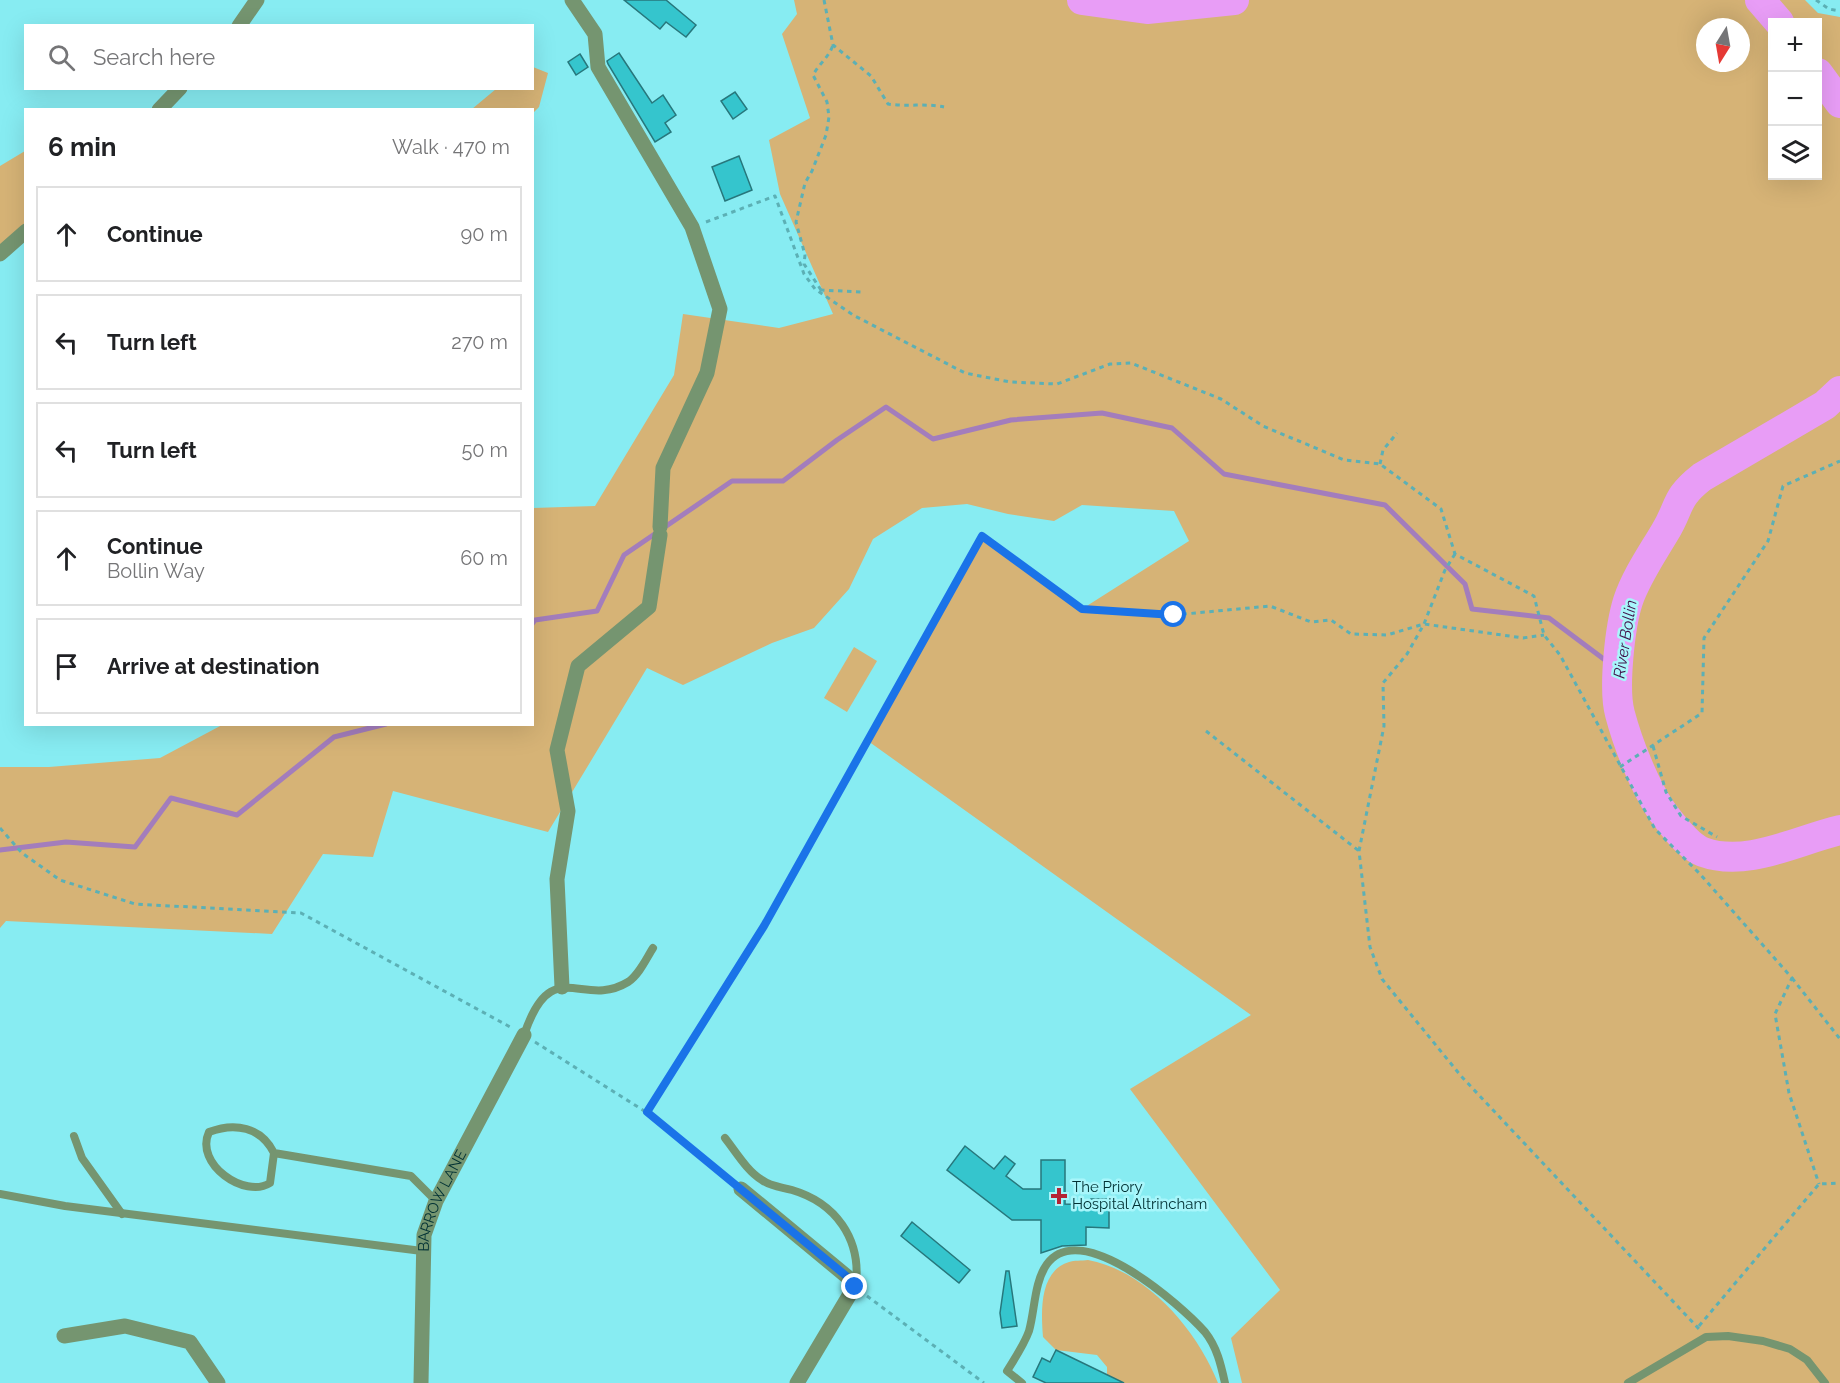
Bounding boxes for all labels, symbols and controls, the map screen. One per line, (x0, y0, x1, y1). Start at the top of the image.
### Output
north arrow (1696, 18, 1750, 72)
map controls (1768, 18, 1822, 180)
button: + (1768, 18, 1822, 72)
search box (24, 24, 534, 90)
icon: search (45, 41, 78, 74)
text: Search here (93, 44, 215, 70)
button: − (1768, 72, 1822, 126)
button: layers (1768, 126, 1822, 180)
text: 6 min (48, 132, 117, 162)
text: Walk · 470 m (392, 135, 510, 159)
icon: ahead (50, 218, 83, 251)
text: Continue (107, 221, 203, 247)
text: 90 m (461, 222, 508, 246)
icon: left (50, 326, 83, 359)
text: Turn left (107, 329, 197, 355)
text: 270 m (451, 330, 508, 354)
icon: left (50, 434, 83, 467)
text: Turn left (107, 437, 197, 463)
text: 50 m (461, 438, 508, 462)
text: Continue (107, 533, 203, 559)
icon: ahead (50, 542, 83, 575)
text: 60 m (460, 546, 508, 570)
text: Bollin Way (107, 559, 205, 583)
water label: River Bollin (1609, 598, 1641, 680)
route start (1160, 601, 1186, 627)
icon: arrive (50, 650, 83, 683)
text: Arrive at destination (107, 653, 320, 679)
street label: BARROW LANE (415, 1147, 470, 1252)
place label: The Priory Hospital Altrincham (1072, 1178, 1207, 1213)
marker: The Priory Hospital Altrincham (1050, 1187, 1068, 1205)
route end (841, 1273, 867, 1299)

